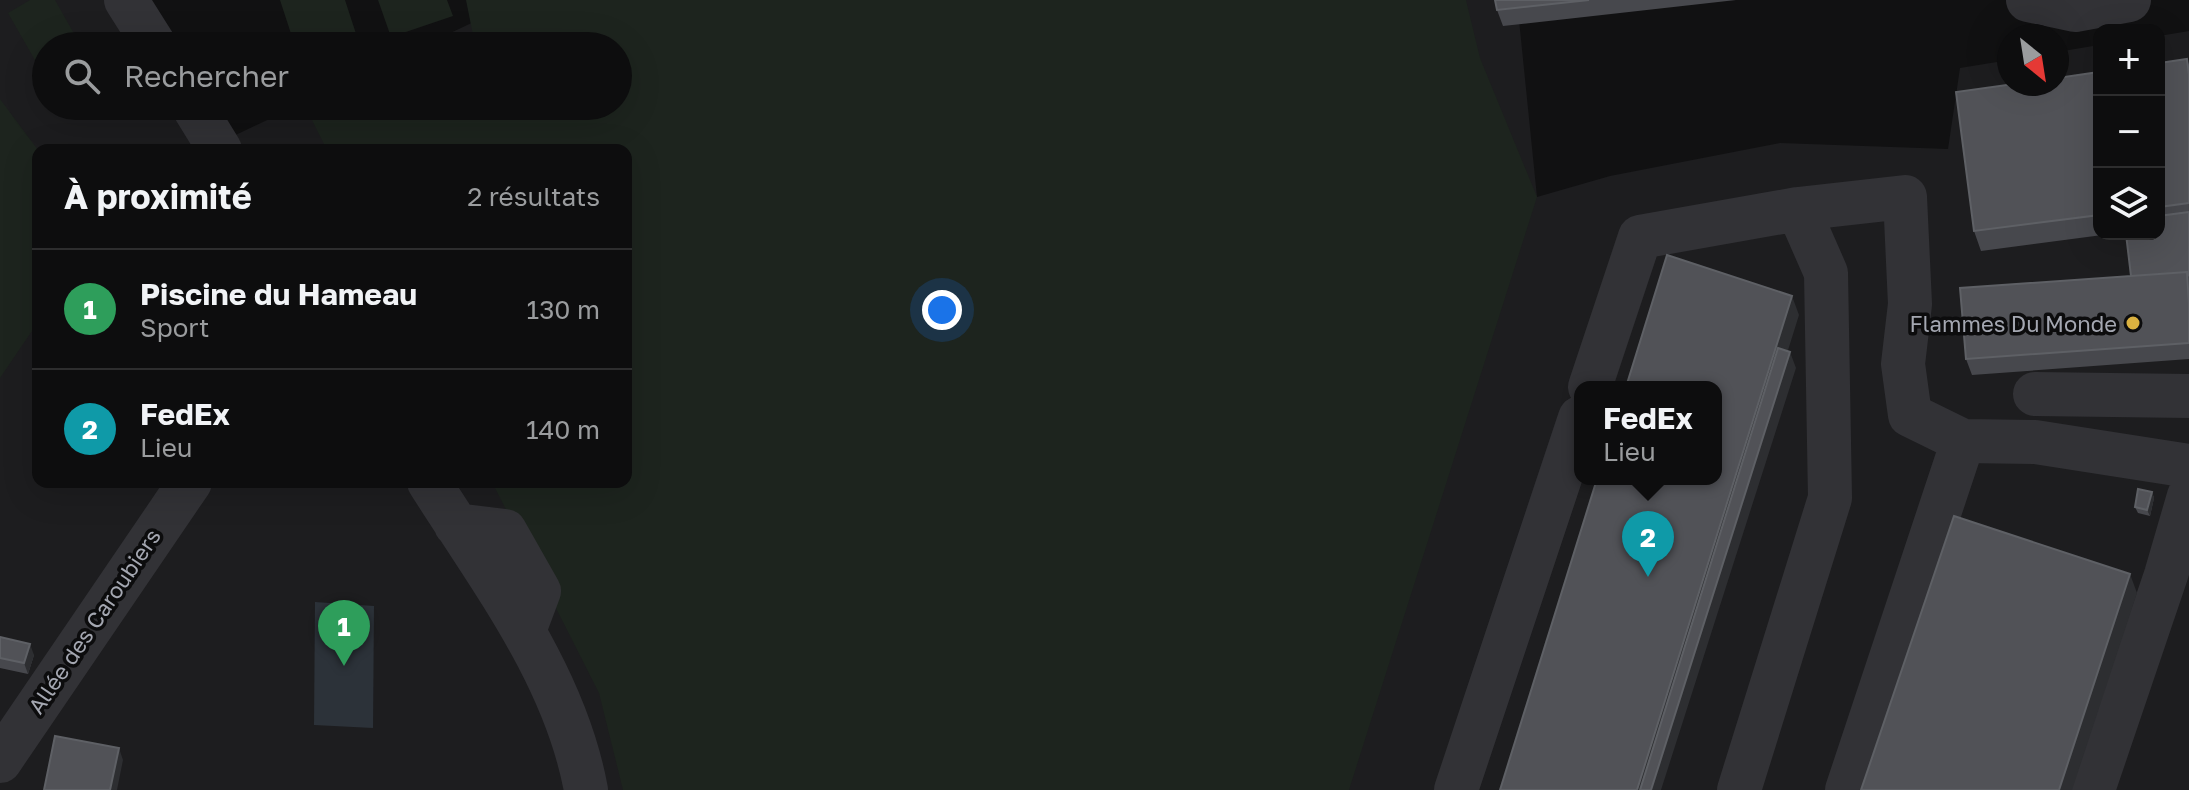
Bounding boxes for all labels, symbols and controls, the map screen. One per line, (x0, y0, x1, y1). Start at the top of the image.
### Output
north arrow (1997, 24, 2069, 96)
map controls (2093, 24, 2165, 240)
button: + (2093, 24, 2165, 96)
search box (32, 32, 632, 120)
icon: search (60, 54, 104, 98)
text: Rechercher (124, 58, 289, 94)
button: − (2093, 96, 2165, 168)
button: layers (2093, 168, 2165, 240)
text: À proximité (64, 176, 252, 216)
text: 2 résultats (467, 181, 600, 212)
text: Piscine du Hameau (140, 276, 417, 312)
your location (922, 290, 962, 330)
text: 1 (83, 294, 97, 325)
text: 130 m (527, 294, 600, 325)
place label: Flammes Du Monde (1909, 310, 2117, 337)
text: Sport (140, 312, 209, 343)
marker: Flammes Du Monde (2124, 314, 2142, 332)
popup (1574, 381, 1722, 485)
text: FedEx (140, 396, 230, 432)
text: FedEx (1603, 400, 1693, 436)
text: 2 (82, 414, 98, 445)
text: 140 m (526, 414, 600, 445)
text: Lieu (140, 432, 193, 463)
text: Lieu (1603, 436, 1656, 467)
pin: 2 (1622, 511, 1674, 577)
street label: Allée des Caroubiers (22, 523, 166, 719)
pin: 1 (318, 600, 370, 666)

